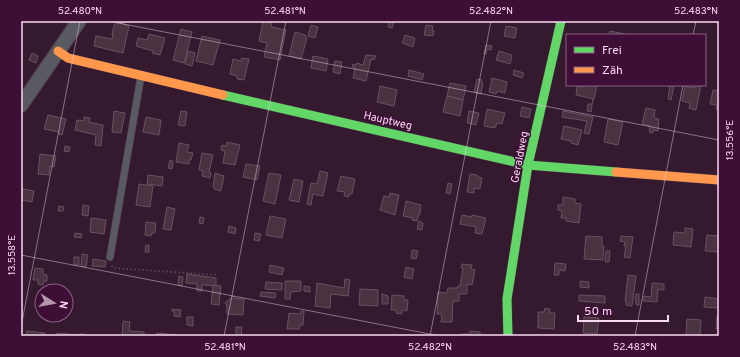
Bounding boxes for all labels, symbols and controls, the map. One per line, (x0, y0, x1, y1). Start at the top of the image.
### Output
text: 52.480°N (58, 5, 102, 18)
text: 52.481°N (264, 5, 306, 18)
text: 52.482°N (469, 5, 513, 18)
text: 52.483°N (674, 5, 718, 18)
legend (566, 34, 706, 86)
text: Frei (602, 43, 622, 59)
text: Zäh (602, 63, 623, 79)
street label: Hauptweg (362, 109, 413, 133)
text: 13.556°E (724, 120, 737, 160)
street label: Geraldweg (508, 130, 532, 184)
text: 13.558°E (6, 235, 19, 275)
north arrow (34, 283, 74, 323)
scale bar (578, 297, 668, 323)
text: N (55, 300, 70, 310)
text: 50 m (584, 304, 612, 320)
text: 52.481°N (204, 341, 246, 354)
text: 52.482°N (408, 341, 452, 354)
text: 52.483°N (613, 341, 657, 354)

